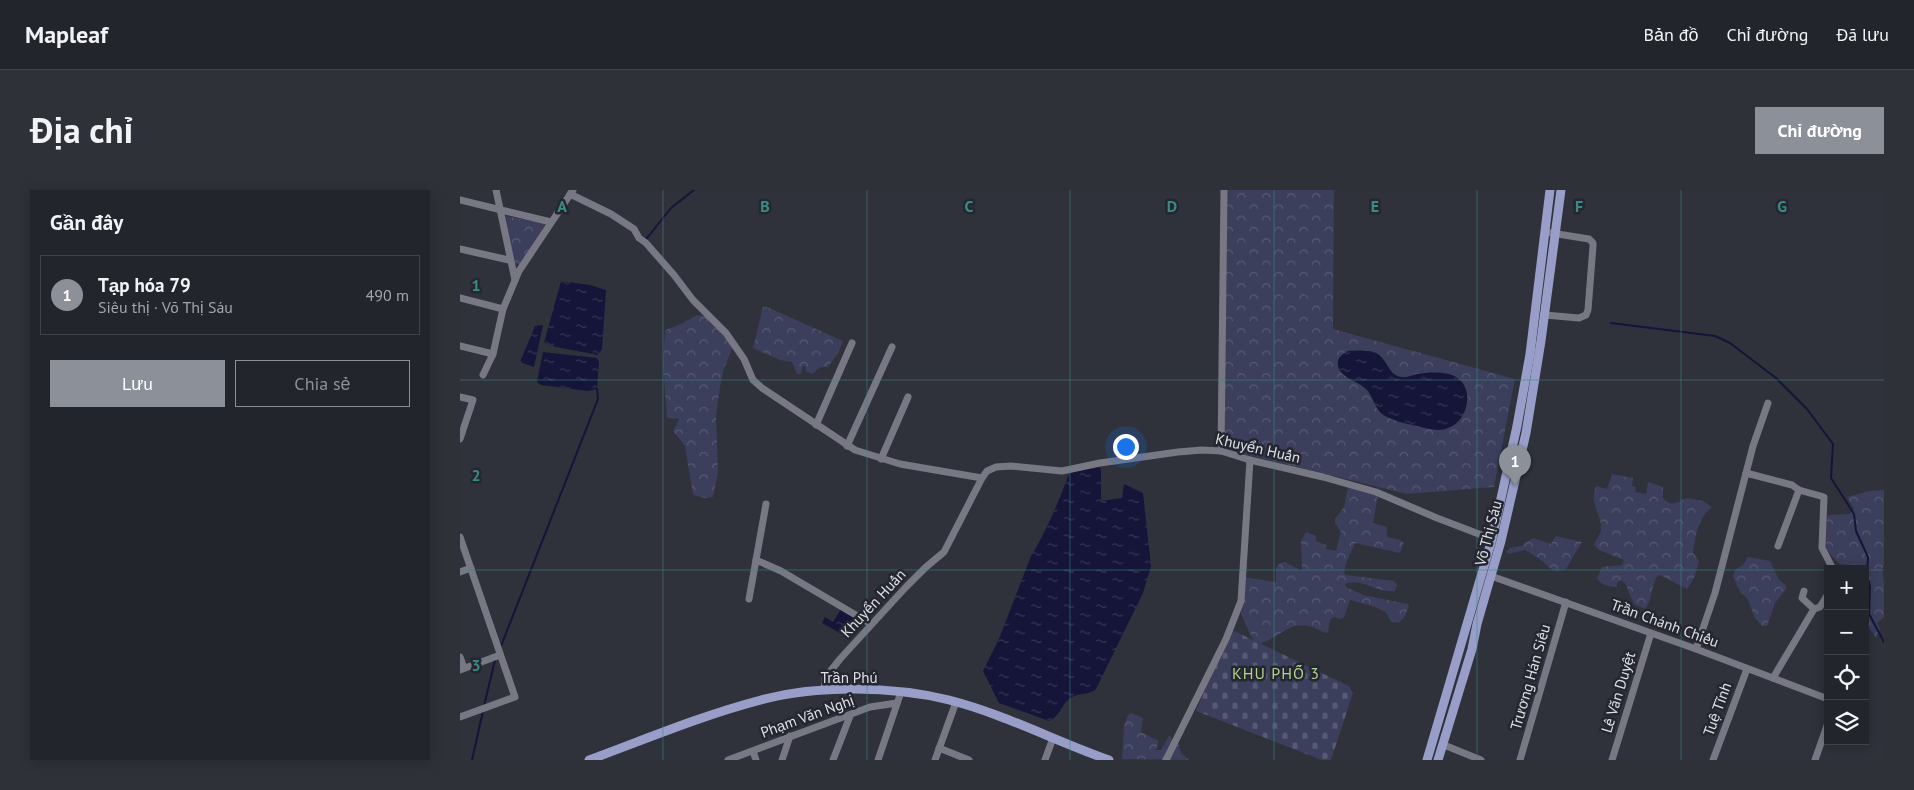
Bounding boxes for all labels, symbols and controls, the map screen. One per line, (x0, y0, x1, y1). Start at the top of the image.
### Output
text: Mapleaf (25, 19, 108, 50)
text: Bản đồ (1643, 23, 1698, 46)
text: Chỉ đường (1726, 23, 1808, 46)
text: Đã lưu (1836, 23, 1889, 46)
text: Địa chỉ (30, 107, 133, 153)
button: Chỉ đường (1755, 107, 1884, 154)
text: A (557, 196, 567, 216)
text: B (760, 196, 770, 216)
text: C (965, 196, 974, 216)
text: D (1167, 196, 1177, 216)
text: E (1371, 196, 1379, 216)
text: F (1575, 196, 1583, 216)
text: G (1777, 196, 1787, 216)
text: Gần đây (50, 209, 123, 236)
text: Tạp hóa 79 (98, 273, 191, 297)
text: 1 (471, 275, 481, 295)
text: 1 (62, 285, 72, 305)
text: 490 m (366, 285, 409, 305)
text: Siêu thị · Võ Thị Sáu (98, 297, 233, 317)
button: Lưu (50, 360, 225, 407)
button: Chia sẻ (235, 360, 410, 407)
street label: Khuyển Huấn (1214, 429, 1302, 467)
your location (1113, 434, 1139, 460)
pin: 1 (1499, 445, 1531, 486)
text: 2 (471, 465, 481, 485)
street label: Võ Thị Sáu (1470, 498, 1506, 569)
street label: Khuyển Huấn (836, 565, 910, 641)
map controls (1824, 565, 1869, 745)
button: + (1824, 565, 1869, 610)
street label: Trần Chánh Chiếu (1608, 595, 1722, 651)
button: − (1824, 610, 1869, 655)
street label: Trương Hán Siêu (1506, 622, 1554, 732)
street label: Lê Văn Duyệt (1597, 649, 1639, 735)
text: 3 (471, 655, 481, 675)
button: locate (1824, 655, 1869, 700)
district label: KHU PHỐ 3 (1232, 663, 1320, 683)
street label: Trần Phú (820, 668, 878, 687)
street label: Tuệ Tĩnh (1699, 680, 1735, 738)
street label: Phạm Văn Nghị (758, 690, 856, 742)
button: layers (1824, 700, 1869, 745)

